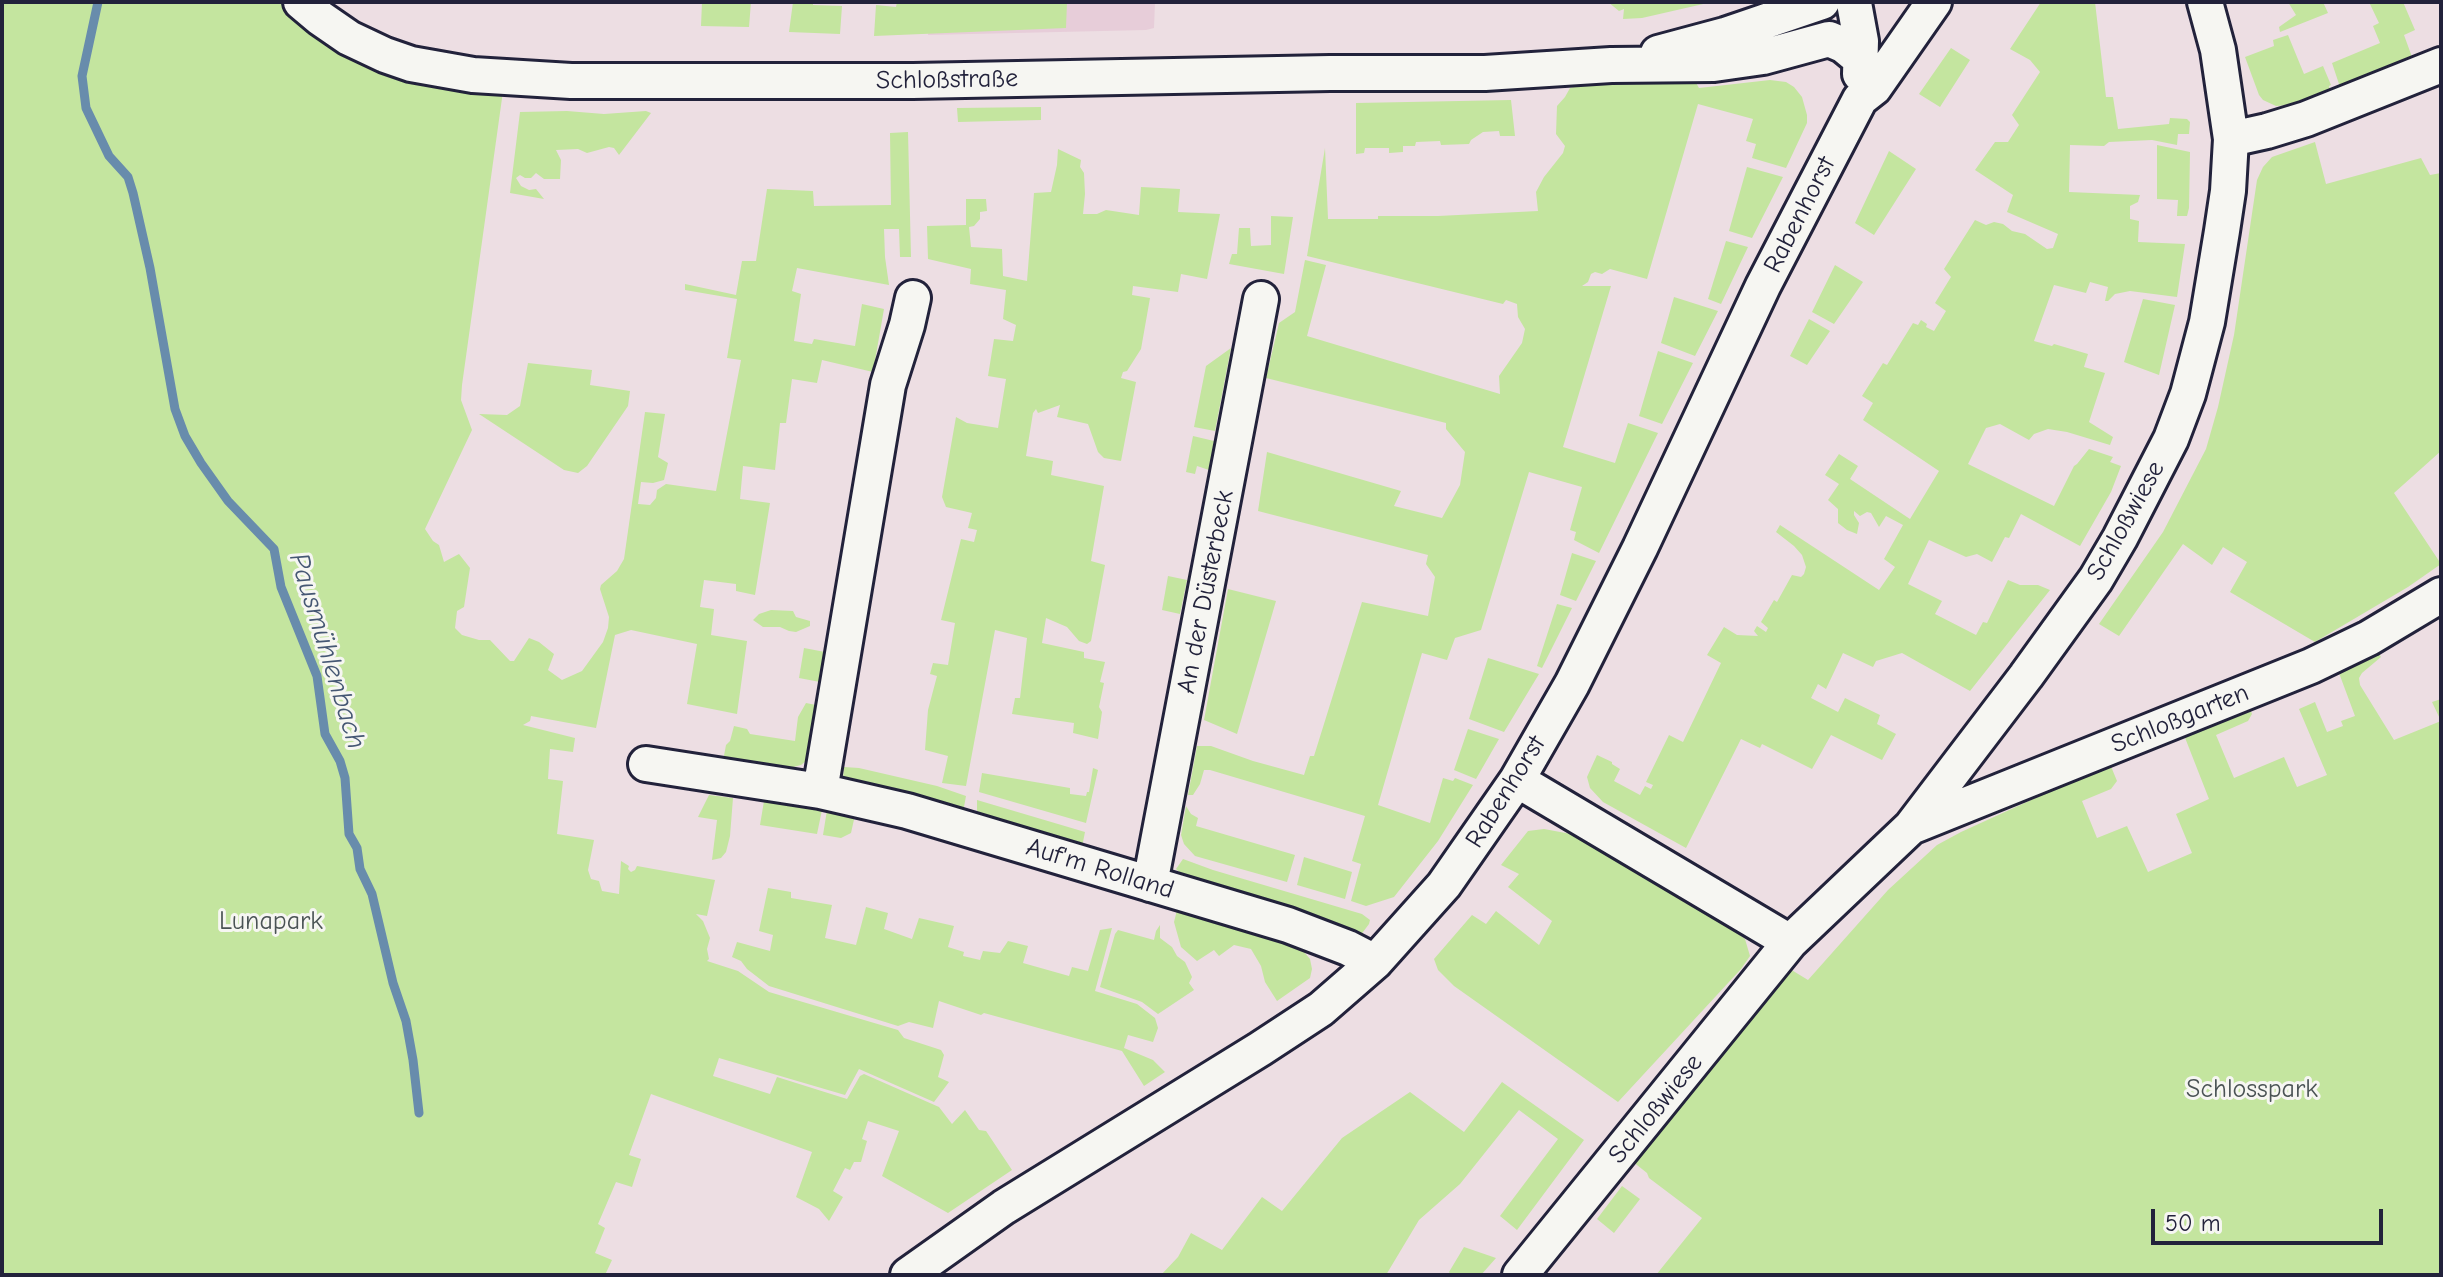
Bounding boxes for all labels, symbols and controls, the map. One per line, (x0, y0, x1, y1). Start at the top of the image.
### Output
street label: Schloßstraße (876, 63, 1018, 97)
street label: Rabenhorst (1757, 152, 1843, 278)
street label: Schloßwiese (2080, 456, 2172, 586)
street label: An der Düsterbeck (1171, 488, 1241, 696)
water label: Pausmühlenbach (281, 549, 373, 753)
street label: Schloßgarten (2107, 677, 2253, 761)
street label: Rabenhorst (1459, 730, 1553, 854)
street label: Auf'm Rolland (1022, 832, 1178, 906)
park label: Lunapark (219, 906, 323, 938)
street label: Schloßwiese (1602, 1048, 1710, 1170)
park label: Schlosspark (2186, 1074, 2318, 1106)
scale bar (2155, 1193, 2387, 1243)
text: 50 m (2165, 1209, 2221, 1237)

